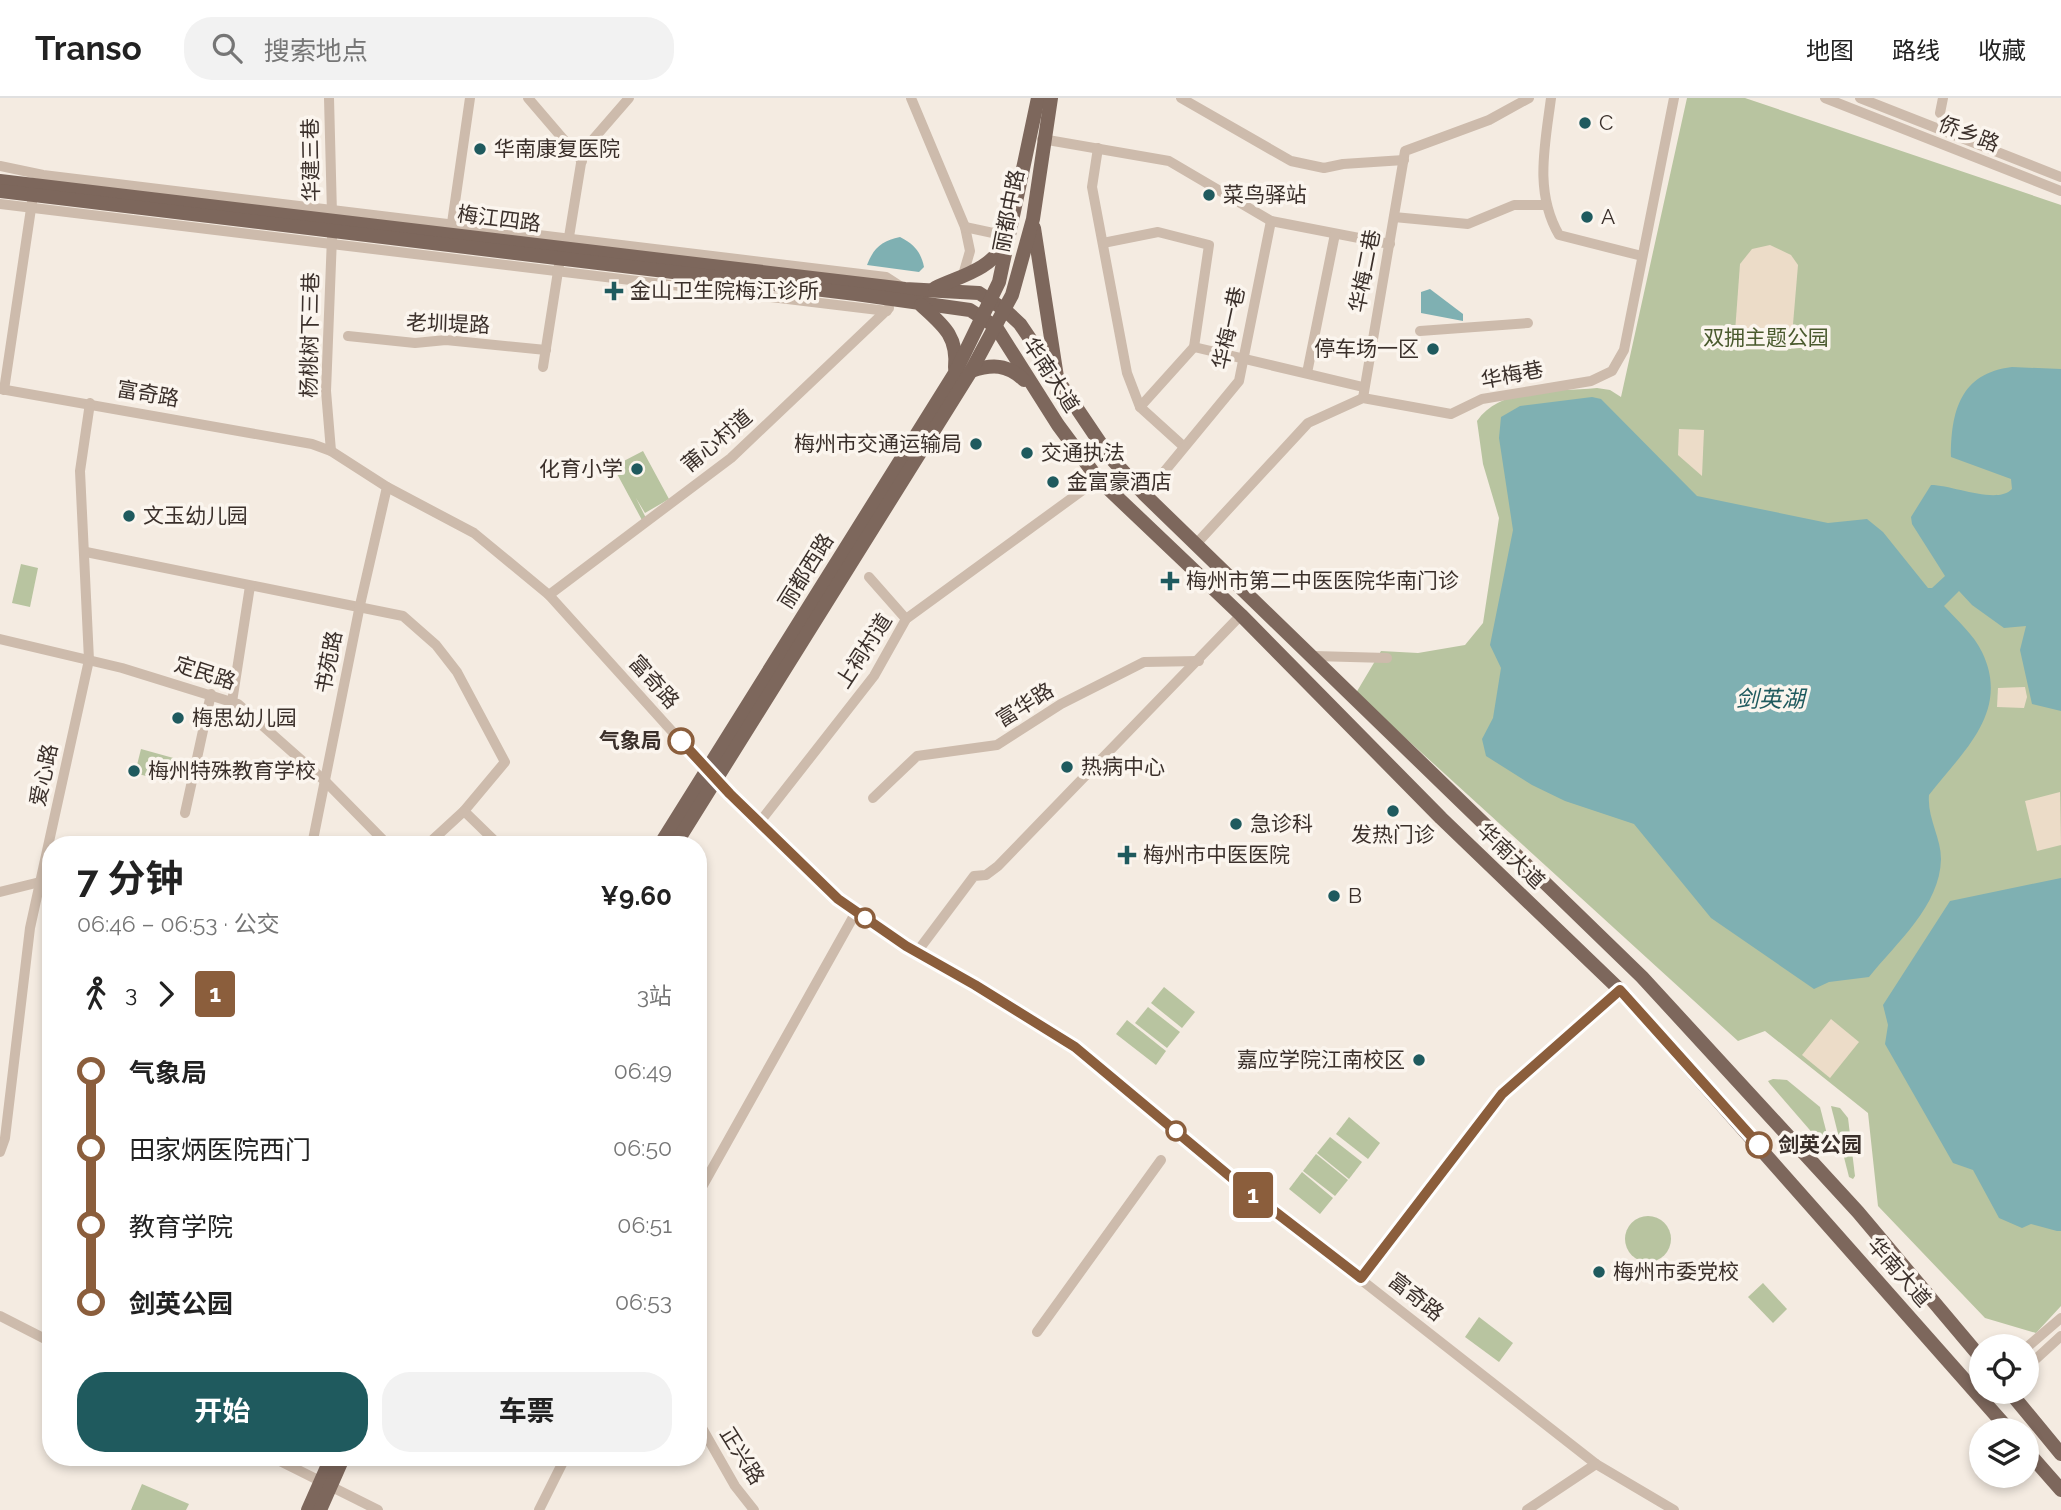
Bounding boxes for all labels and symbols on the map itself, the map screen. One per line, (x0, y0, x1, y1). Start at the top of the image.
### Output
place label: C (1599, 110, 1613, 135)
street label: 侨乡路 (1935, 111, 2003, 156)
marker: C (1577, 115, 1593, 131)
street label: 华建三巷 (297, 118, 324, 202)
place label: 华南康复医院 (494, 136, 620, 161)
marker: 华南康复医院 (472, 141, 488, 157)
street label: 丽都中路 (988, 167, 1029, 255)
place label: 菜鸟驿站 (1223, 182, 1307, 207)
marker: 菜鸟驿站 (1201, 187, 1217, 203)
street label: 梅江四路 (456, 201, 542, 236)
place label: A (1601, 204, 1615, 229)
marker: A (1579, 209, 1595, 225)
street label: 华梅二巷 (1344, 227, 1385, 315)
street label: 杨桃树下三巷 (296, 272, 323, 398)
place label: 金山卫生院梅江诊所 (630, 278, 819, 303)
marker: 金山卫生院梅江诊所 (604, 281, 624, 301)
street label: 华梅一巷 (1208, 284, 1249, 372)
street label: 老圳堤路 (406, 310, 490, 337)
park label: 双拥主题公园 (1703, 325, 1829, 350)
street label: 华南大道 (1018, 333, 1085, 417)
place label: 停车场一区 (1314, 336, 1419, 361)
marker: 停车场一区 (1425, 341, 1441, 357)
street label: 华梅巷 (1479, 356, 1545, 393)
street label: 富奇路 (115, 376, 181, 411)
street label: 莆心村道 (676, 404, 757, 477)
place label: 梅州市交通运输局 (794, 431, 962, 456)
marker: 梅州市交通运输局 (968, 436, 984, 452)
place label: 交通执法 (1041, 440, 1125, 465)
marker: 交通执法 (1019, 445, 1035, 461)
place label: 化育小学 (539, 456, 623, 481)
marker: 化育小学 (629, 461, 645, 477)
place label: 金富豪酒店 (1067, 469, 1172, 494)
marker: 金富豪酒店 (1045, 474, 1061, 490)
place label: 文玉幼儿园 (143, 503, 248, 528)
marker: 文玉幼儿园 (121, 508, 137, 524)
street label: 丽都西路 (773, 528, 838, 613)
place label: 梅州市第二中医医院华南门诊 (1186, 568, 1459, 593)
marker: 梅州市第二中医医院华南门诊 (1160, 571, 1180, 591)
street label: 上祠村道 (830, 609, 897, 693)
street label: 书苑路 (310, 629, 347, 695)
street label: 富奇路 (624, 650, 685, 713)
street label: 定民路 (171, 651, 239, 694)
street label: 富华路 (991, 677, 1058, 732)
water label: 剑英湖 (1736, 685, 1808, 712)
place label: 梅思幼儿园 (192, 705, 297, 730)
marker: 梅思幼儿园 (170, 710, 186, 726)
place label: 气象局 (599, 728, 662, 753)
marker: 气象局 (668, 728, 694, 754)
street label: 爱心路 (25, 741, 62, 808)
place label: 热病中心 (1081, 754, 1165, 779)
place label: 梅州特殊教育学校 (148, 758, 316, 783)
marker: 热病中心 (1059, 759, 1075, 775)
marker: 梅州特殊教育学校 (126, 763, 142, 779)
marker: 发热门诊 (1385, 803, 1401, 819)
place label: 急诊科 (1250, 811, 1313, 836)
marker: 急诊科 (1228, 816, 1244, 832)
street label: 华南大道 (1472, 817, 1550, 894)
place label: 发热门诊 (1351, 822, 1435, 847)
place label: 梅州市中医医院 (1143, 842, 1290, 867)
marker: 梅州市中医医院 (1117, 845, 1137, 865)
place label: B (1348, 883, 1362, 908)
marker: B (1326, 888, 1342, 904)
unlabelled marker (855, 908, 875, 928)
place label: 嘉应学院江南校区 (1237, 1047, 1405, 1072)
marker: 嘉应学院江南校区 (1411, 1052, 1427, 1068)
unlabelled marker (1166, 1121, 1186, 1141)
marker: 剑英公园 (1746, 1132, 1772, 1158)
place label: 剑英公园 (1778, 1132, 1862, 1157)
line badge: 1 (1230, 1172, 1276, 1218)
street label: 华南大道 (1862, 1232, 1936, 1312)
place label: 梅州市委党校 (1613, 1259, 1739, 1284)
marker: 梅州市委党校 (1591, 1264, 1607, 1280)
street label: 富奇路 (1384, 1267, 1449, 1326)
street label: 正兴路 (715, 1422, 770, 1489)

